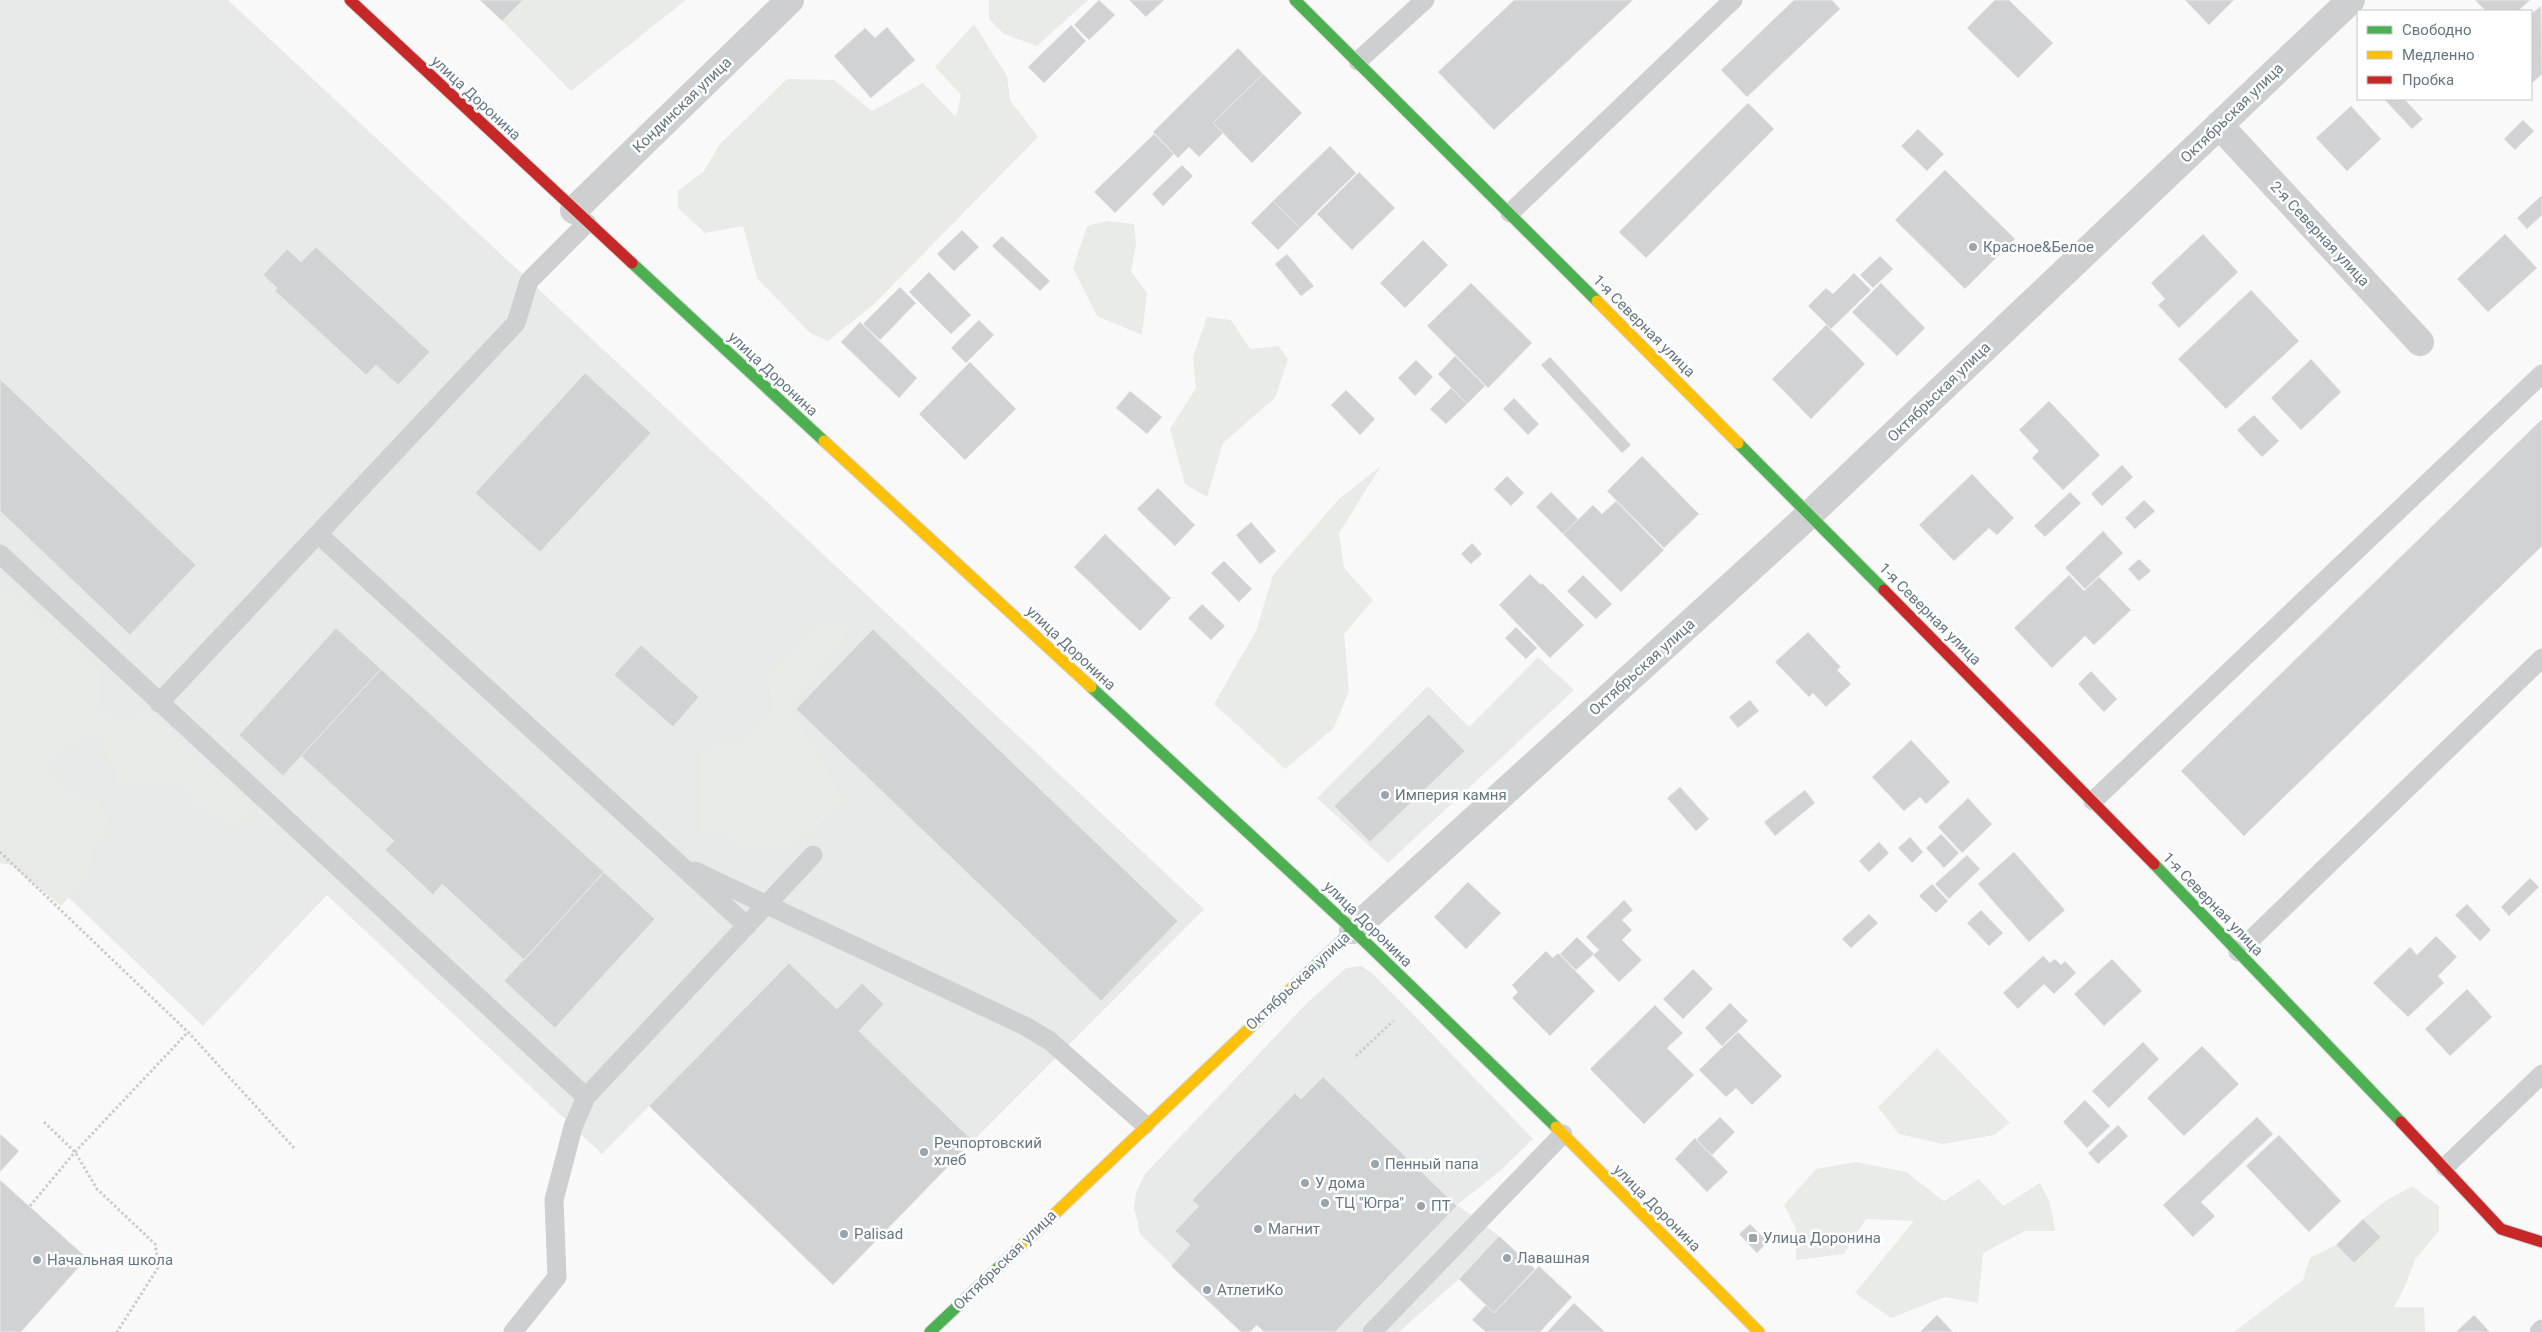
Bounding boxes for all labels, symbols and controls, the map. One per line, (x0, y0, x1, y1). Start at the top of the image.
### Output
legend (2357, 10, 2532, 100)
text: Свободно (2402, 21, 2471, 39)
text: Медленно (2402, 46, 2475, 64)
street label: улица Доронина (428, 52, 524, 144)
street label: Кондинская улица (629, 53, 735, 157)
street label: Октябрьская улица (2177, 59, 2287, 167)
text: Пробка (2402, 71, 2454, 89)
street label: 2-я Северная улица (2267, 178, 2373, 290)
place label: Красное&Белое (1983, 238, 2094, 256)
marker: Красное&Белое (1967, 241, 1979, 253)
street label: 1-я Северная улица (1589, 271, 1699, 381)
street label: улица Доронина (725, 328, 821, 420)
street label: Октябрьская улица (1884, 338, 1994, 446)
street label: 1-я Северная улица (1875, 559, 1985, 669)
street label: улица Доронина (1023, 602, 1119, 694)
street label: Октябрьская улица (1585, 615, 1699, 719)
place label: Империя камня (1395, 786, 1507, 804)
marker: Империя камня (1379, 789, 1391, 801)
street label: 1-я Северная улица (2159, 848, 2267, 960)
street label: улица Доронина (1320, 877, 1416, 971)
street label: Октябрьская улица (1242, 928, 1354, 1034)
place label: Речпортовский хлеб (934, 1134, 1042, 1169)
marker: Речпортовский хлеб (918, 1146, 930, 1158)
place label: Пенный папа (1385, 1155, 1479, 1173)
marker: Пенный папа (1369, 1158, 1381, 1170)
street label: улица Доронина (1610, 1161, 1704, 1255)
place label: У дома (1315, 1174, 1365, 1192)
marker: У дома (1299, 1177, 1311, 1189)
place label: ТЦ "Югра" (1335, 1194, 1404, 1212)
marker: ТЦ "Югра" (1319, 1197, 1331, 1209)
place label: ПТ (1431, 1197, 1451, 1215)
marker: ПТ (1415, 1200, 1427, 1212)
street label: Октябрьская улица (950, 1206, 1060, 1314)
place label: Магнит (1268, 1220, 1320, 1238)
marker: Магнит (1252, 1223, 1264, 1235)
place label: Palisad (854, 1225, 903, 1243)
marker: Palisad (838, 1228, 850, 1240)
place label: Улица Доронина (1763, 1229, 1881, 1247)
marker: Улица Доронина (1747, 1232, 1759, 1244)
place label: Лавашная (1517, 1249, 1590, 1267)
place label: Начальная школа (47, 1251, 173, 1269)
marker: Лавашная (1501, 1252, 1513, 1264)
marker: Начальная школа (31, 1254, 43, 1266)
place label: АтлетиКо (1217, 1281, 1283, 1299)
marker: АтлетиКо (1201, 1284, 1213, 1296)

